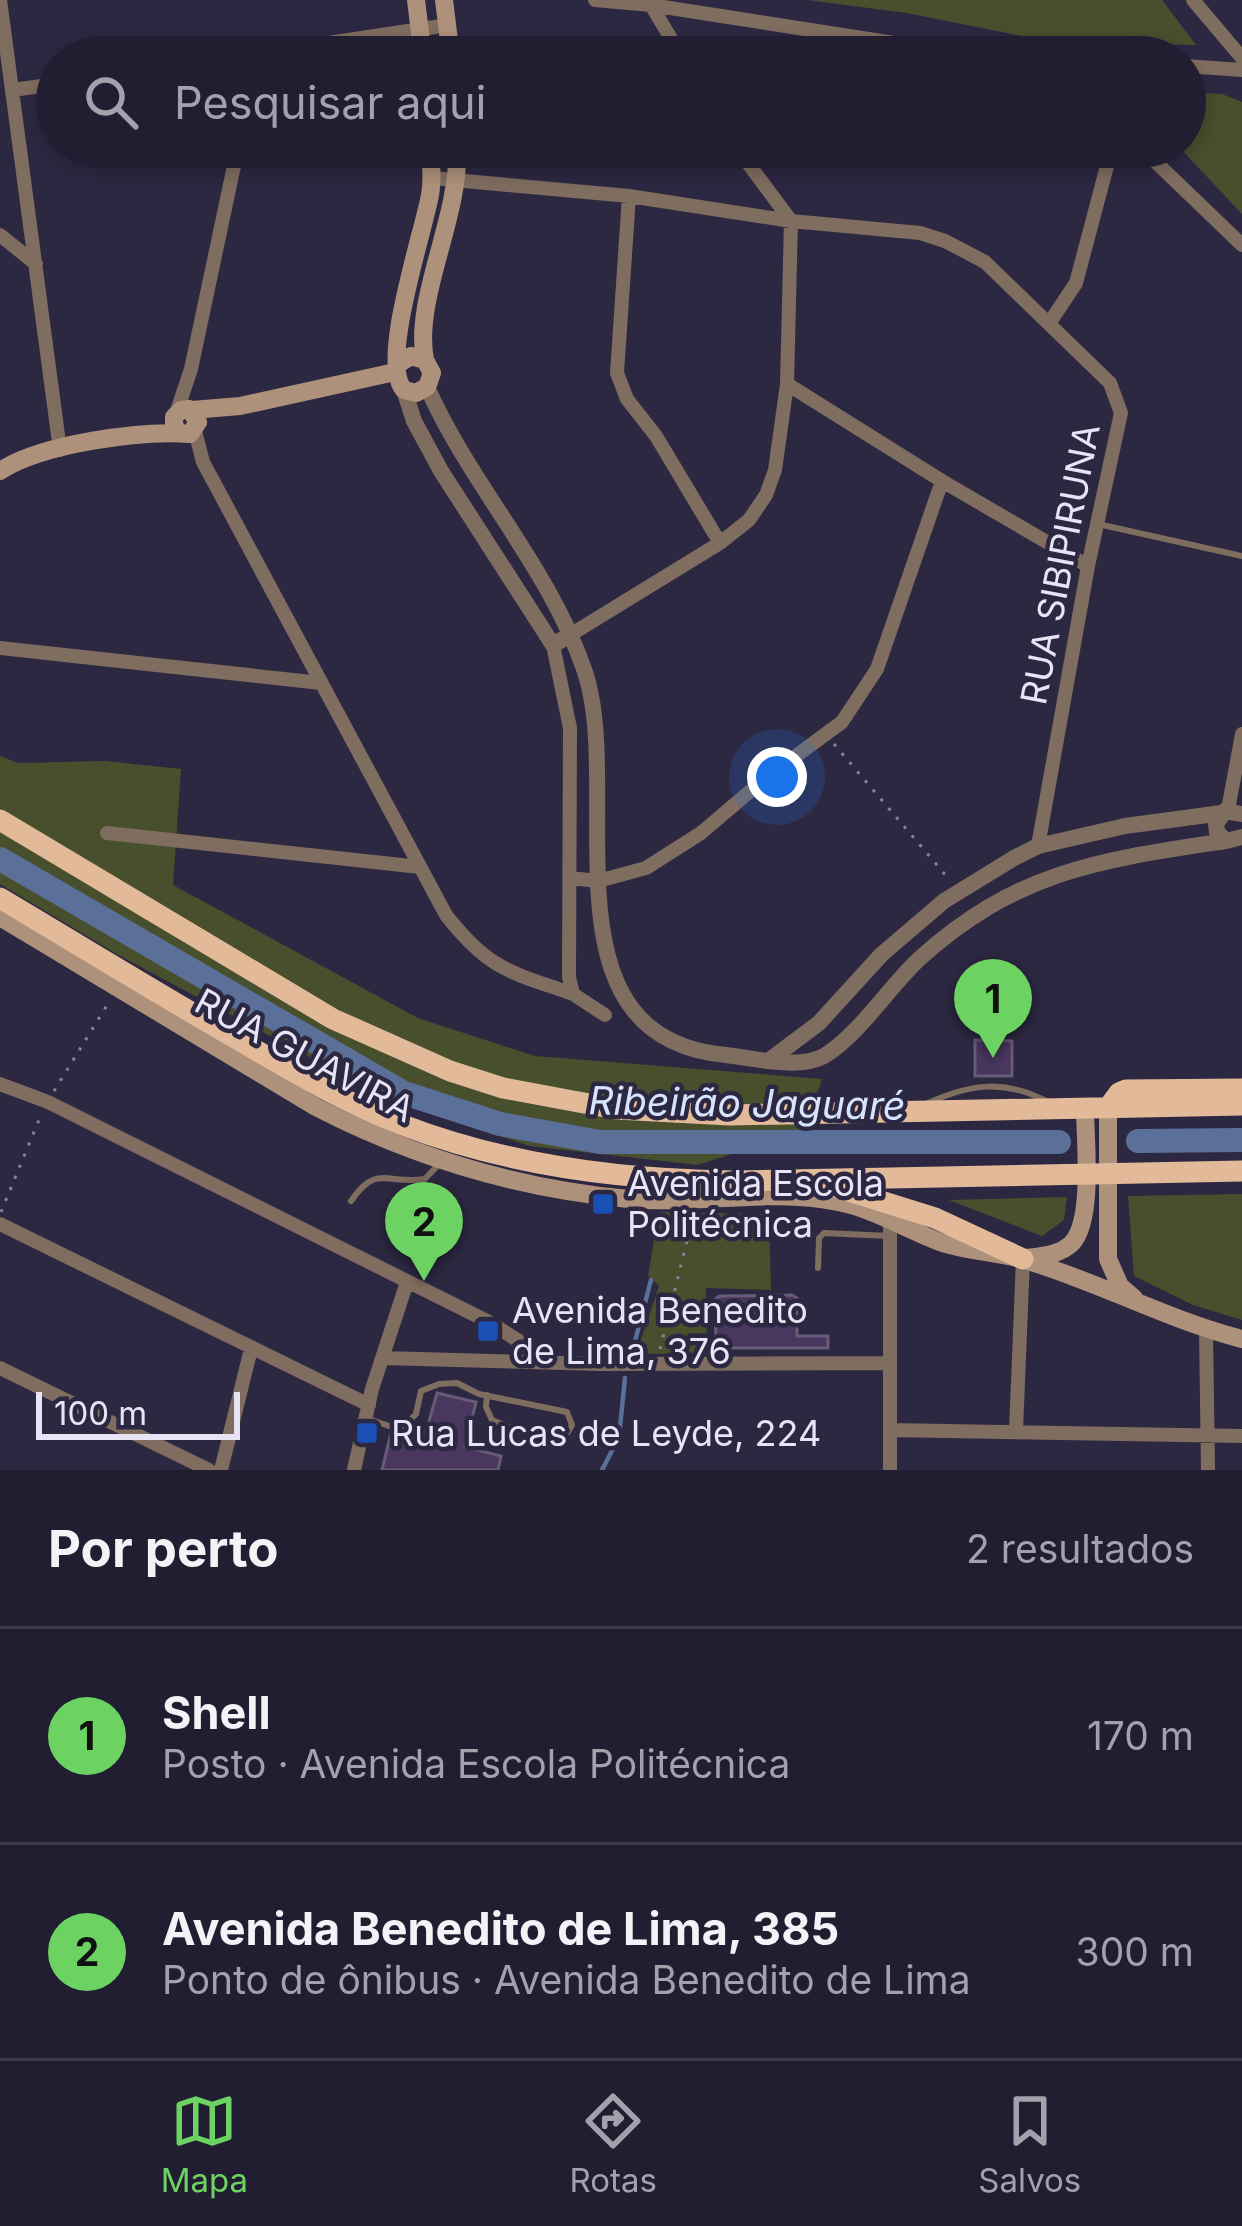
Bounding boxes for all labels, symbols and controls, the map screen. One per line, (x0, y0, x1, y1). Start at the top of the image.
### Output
search box (36, 36, 1206, 168)
icon: search (78, 69, 144, 135)
text: Pesquisar aqui (174, 75, 487, 130)
street label: RUA SIBIPIRUNA (1011, 420, 1109, 708)
your location (747, 747, 807, 807)
pin: 1 (954, 959, 1032, 1058)
street label: RUA GUAVIRA (188, 979, 422, 1131)
water label: Ribeirão Jaguaré (588, 1076, 906, 1129)
place label: Avenida Escola Politécnica (627, 1161, 884, 1246)
pin: 2 (385, 1182, 463, 1281)
marker: Avenida Escola Politécnica (590, 1191, 616, 1217)
place label: Avenida Benedito de Lima, 376 (512, 1288, 808, 1373)
marker: Avenida Benedito de Lima, 376 (475, 1318, 501, 1344)
scale bar (36, 1386, 240, 1439)
text: 100 m (54, 1393, 147, 1433)
place label: Rua Lucas de Leyde, 224 (391, 1411, 821, 1455)
marker: Rua Lucas de Leyde, 224 (354, 1420, 380, 1446)
text: Por perto (48, 1518, 279, 1579)
text: 2 resultados (966, 1525, 1194, 1572)
text: Shell (162, 1685, 271, 1740)
text: 1 (79, 1712, 95, 1759)
text: 170 m (1087, 1712, 1194, 1759)
text: Posto · Avenida Escola Politécnica (162, 1740, 790, 1787)
text: Avenida Benedito de Lima, 385 (162, 1901, 839, 1956)
text: 2 (75, 1928, 99, 1975)
text: 300 m (1076, 1928, 1194, 1975)
text: Ponto de ônibus · Avenida Benedito de Lima (162, 1956, 971, 2003)
tab: Mapa (161, 2088, 248, 2200)
tab: Rotas (569, 2088, 657, 2200)
tab: Salvos (978, 2088, 1081, 2200)

